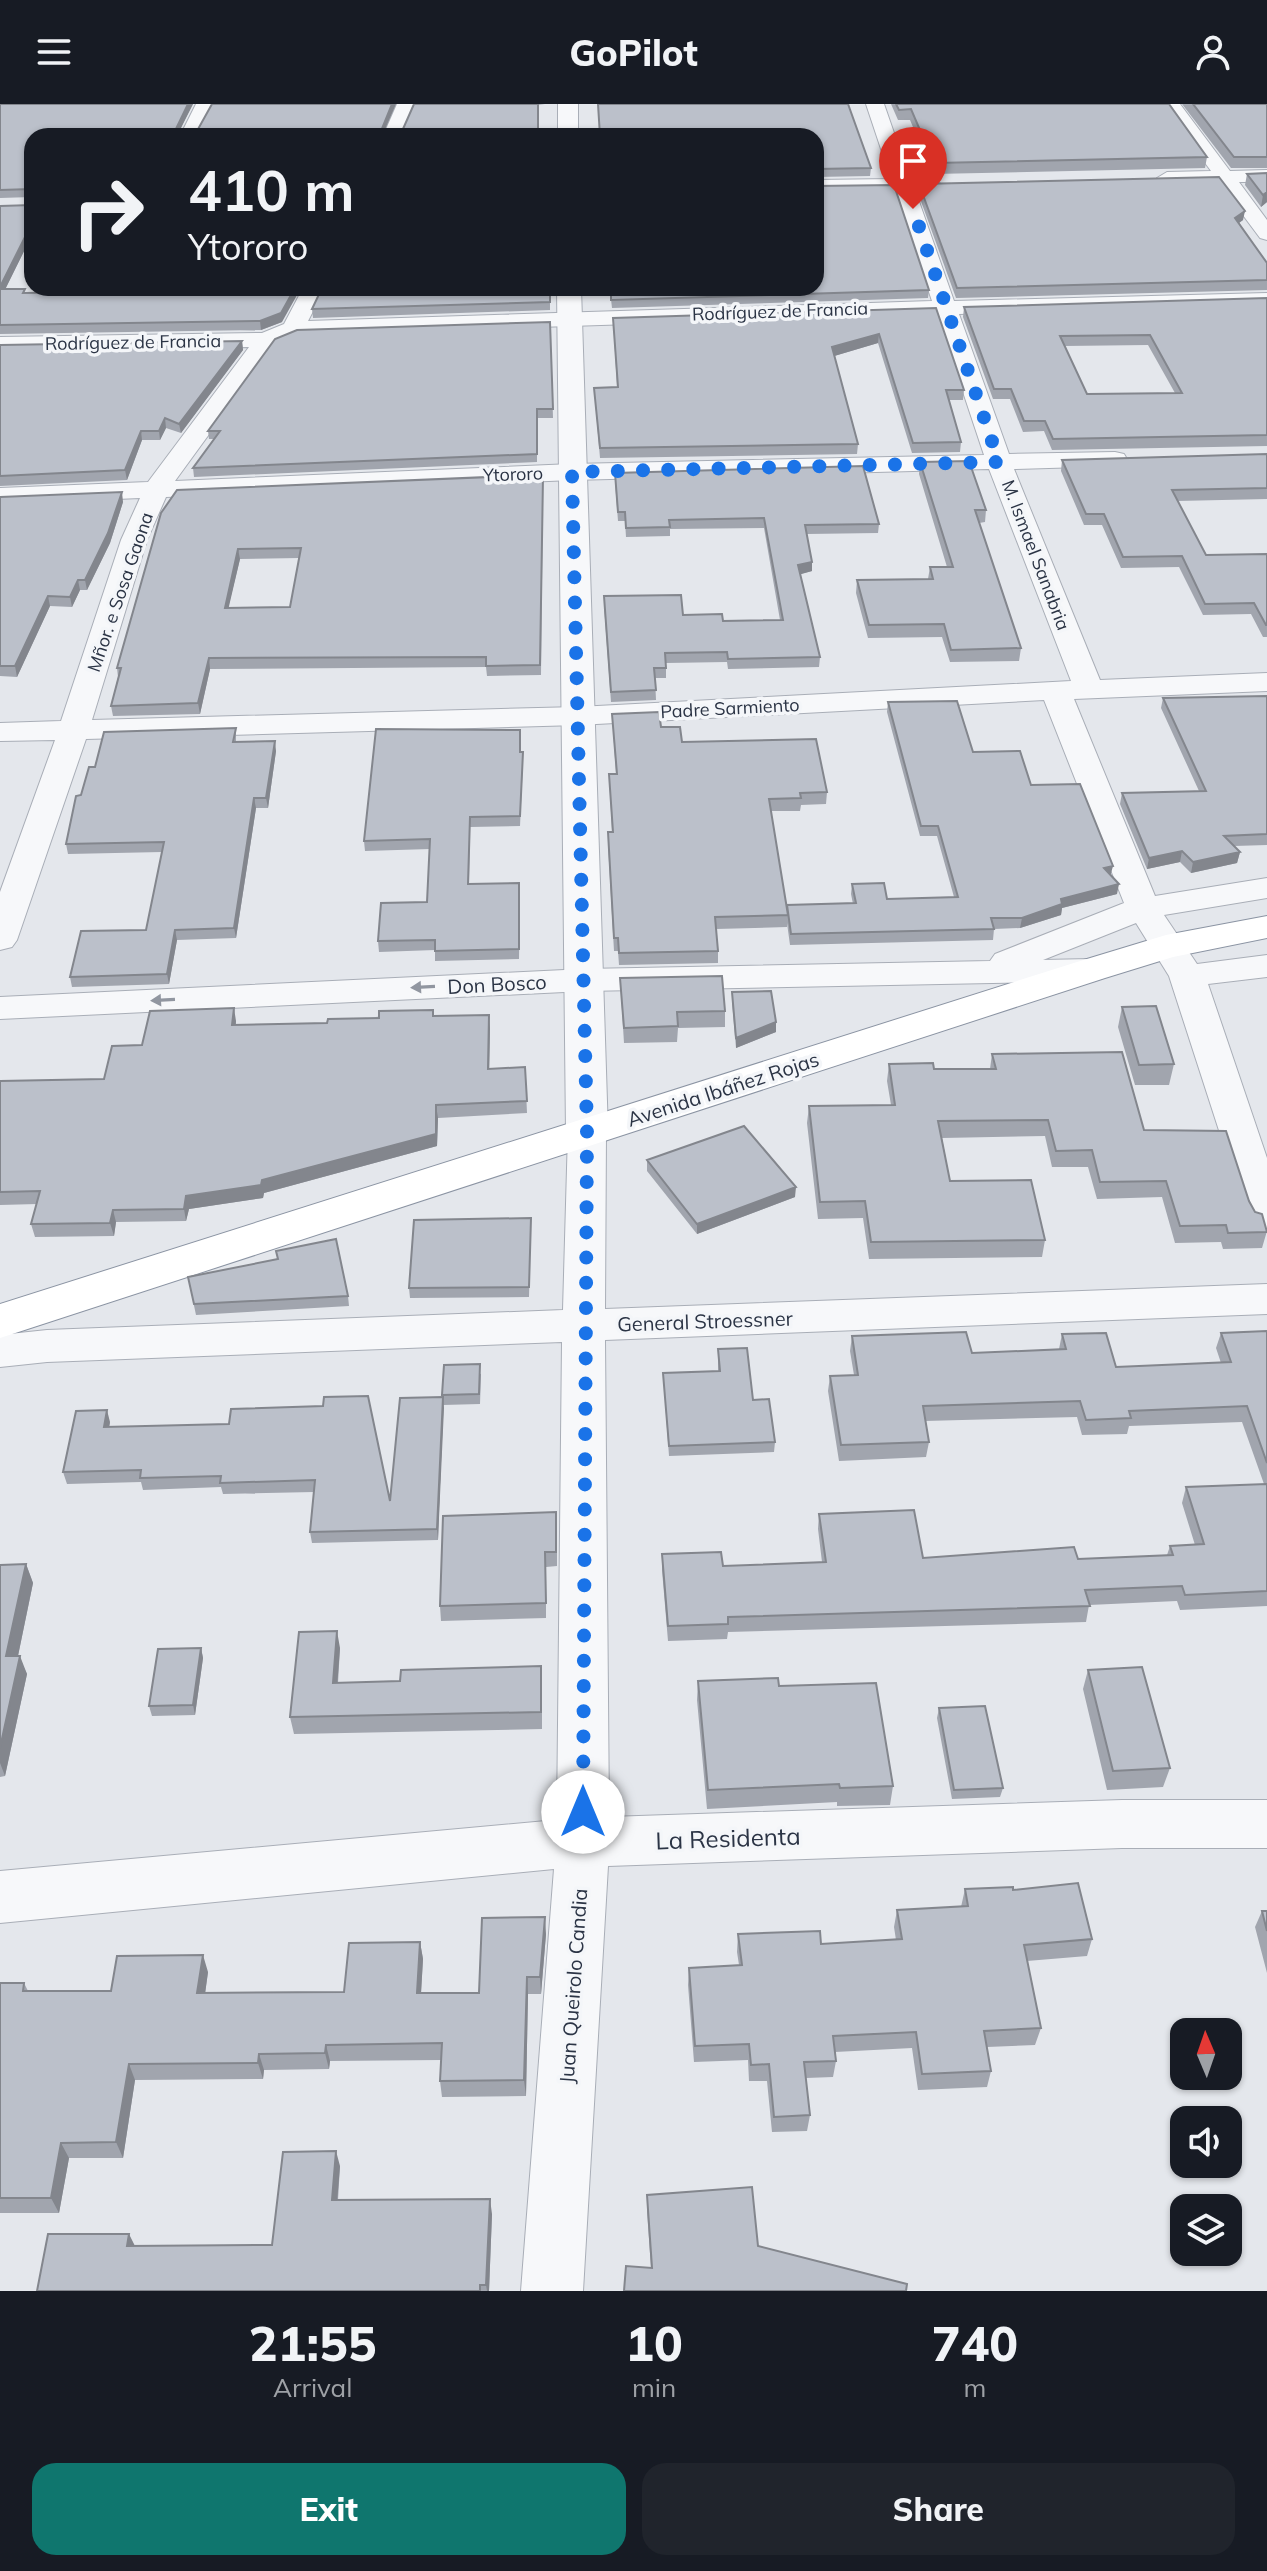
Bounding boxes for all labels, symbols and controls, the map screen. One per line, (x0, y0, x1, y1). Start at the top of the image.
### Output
icon: menu (32, 30, 76, 74)
text: GoPilot (569, 30, 698, 75)
icon: person (1191, 30, 1235, 74)
pin (879, 127, 947, 209)
icon: arrive (891, 139, 935, 183)
text: 410 m (188, 155, 355, 225)
icon: right (56, 160, 160, 264)
text: Ytororo (188, 224, 308, 269)
street label: Rodríguez de Francia (692, 296, 868, 326)
street label: Rodríguez de Francia (45, 329, 221, 355)
street label: Ytororo (482, 461, 543, 487)
street label: M. Ismael Sanabria (997, 477, 1075, 633)
street label: Mñor. e Sosa Gaona (82, 509, 158, 675)
street label: Padre Sarmiento (660, 693, 800, 723)
street label: Don Bosco (447, 969, 547, 999)
one-way arrow (410, 981, 435, 994)
one-way arrow (150, 993, 175, 1006)
street label: Avenida Ibáñez Rojas (624, 1046, 822, 1132)
street label: General Stroessner (617, 1305, 794, 1337)
position arrow (541, 1770, 625, 1854)
street label: La Residenta (655, 1820, 801, 1856)
street label: Juan Queirolo Candia (554, 1888, 592, 2084)
north arrow (1170, 2018, 1242, 2090)
map controls (1170, 2018, 1242, 2266)
button: sound (1170, 2106, 1242, 2178)
button: layers (1170, 2194, 1242, 2266)
text: 21:55 (249, 2313, 377, 2373)
text: 10 (625, 2313, 683, 2373)
text: 740 (932, 2313, 1018, 2373)
text: Arrival (273, 2371, 352, 2404)
text: min (632, 2371, 676, 2404)
text: m (964, 2371, 986, 2404)
button: Exit (32, 2463, 626, 2555)
button: Share (642, 2463, 1235, 2555)

